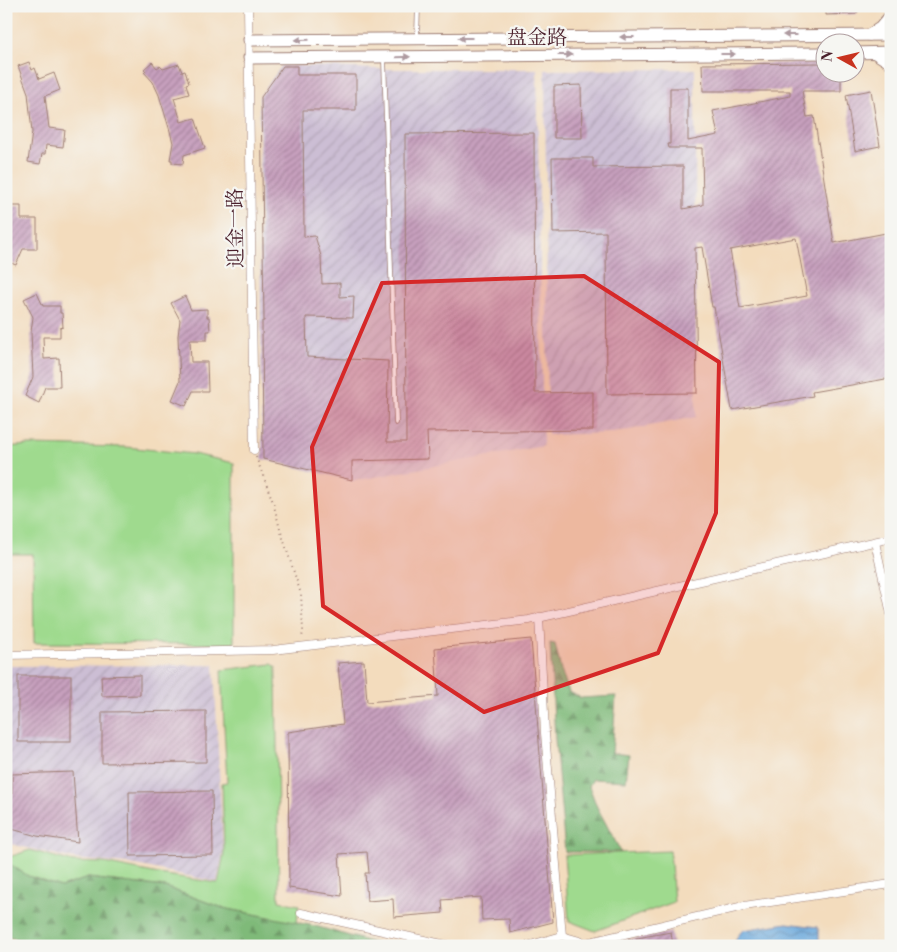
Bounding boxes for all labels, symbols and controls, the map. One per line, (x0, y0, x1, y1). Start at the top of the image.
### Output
street label: 盘金路 (507, 26, 567, 51)
one-way arrow (781, 31, 797, 39)
north arrow (814, 32, 864, 82)
one-way arrow (619, 33, 635, 41)
one-way arrow (456, 34, 472, 42)
one-way arrow (294, 36, 310, 44)
one-way arrow (720, 50, 736, 58)
text: N (818, 50, 838, 63)
one-way arrow (557, 51, 573, 59)
one-way arrow (395, 53, 411, 61)
street label: 迎金一路 (223, 188, 250, 268)

